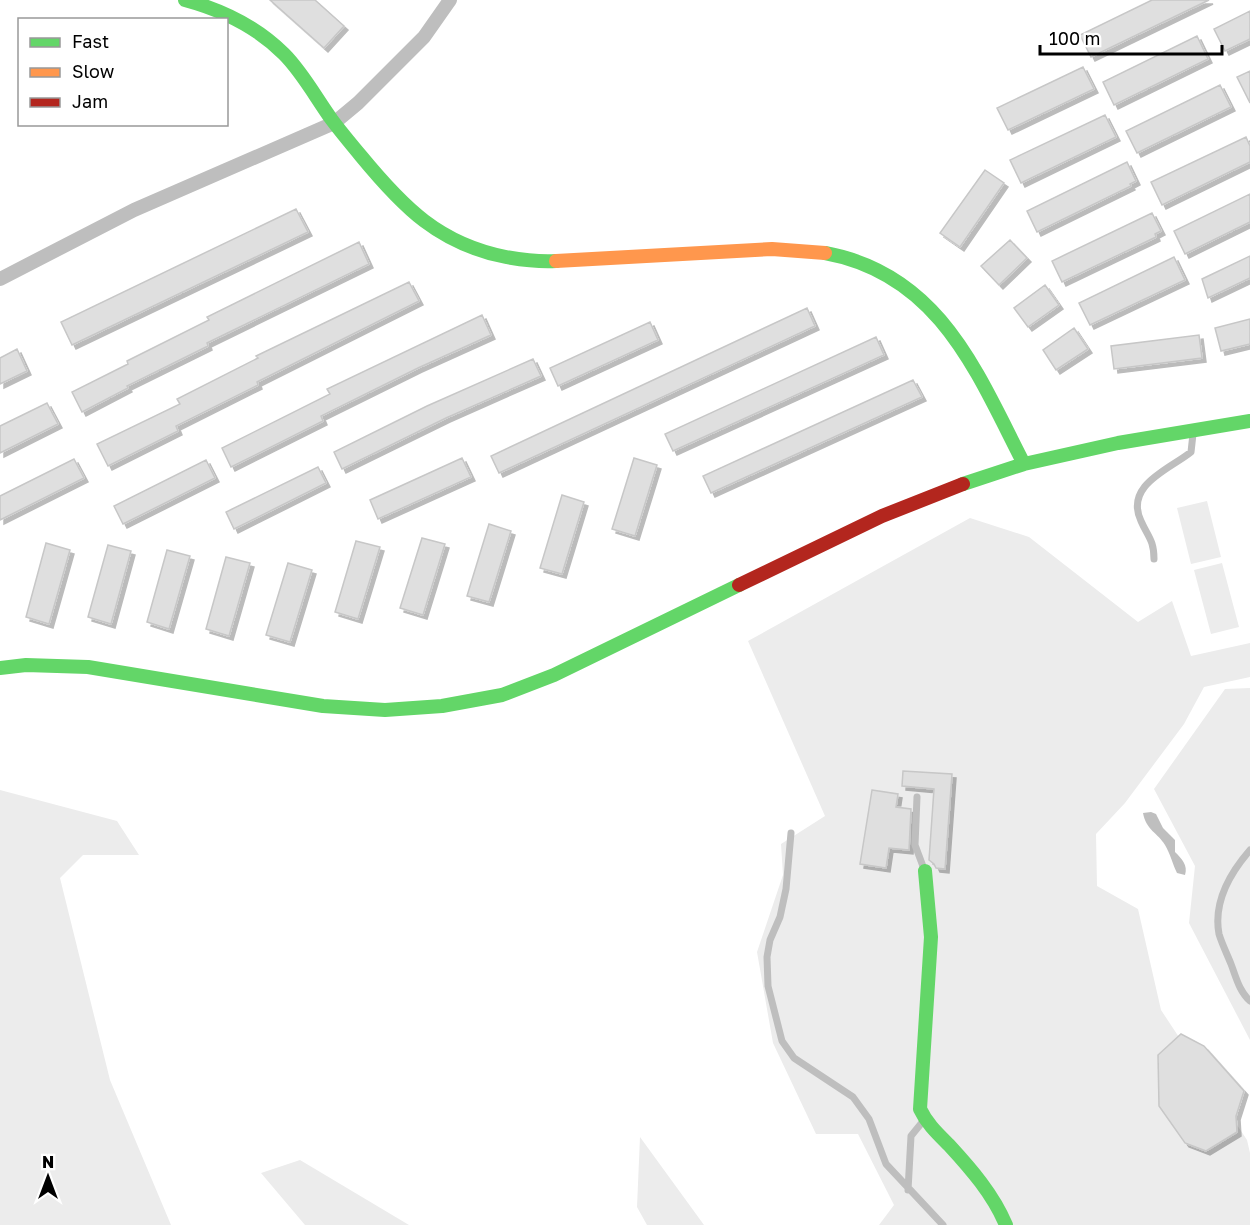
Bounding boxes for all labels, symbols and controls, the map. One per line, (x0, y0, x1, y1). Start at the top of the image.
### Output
legend (18, 18, 228, 126)
scale bar (1040, 18, 1222, 56)
text: 100 m (1049, 27, 1100, 49)
text: Fast (72, 30, 109, 52)
text: Slow (72, 60, 115, 82)
text: Jam (72, 90, 108, 112)
north arrow (18, 1147, 78, 1207)
text: N (42, 1152, 54, 1172)

